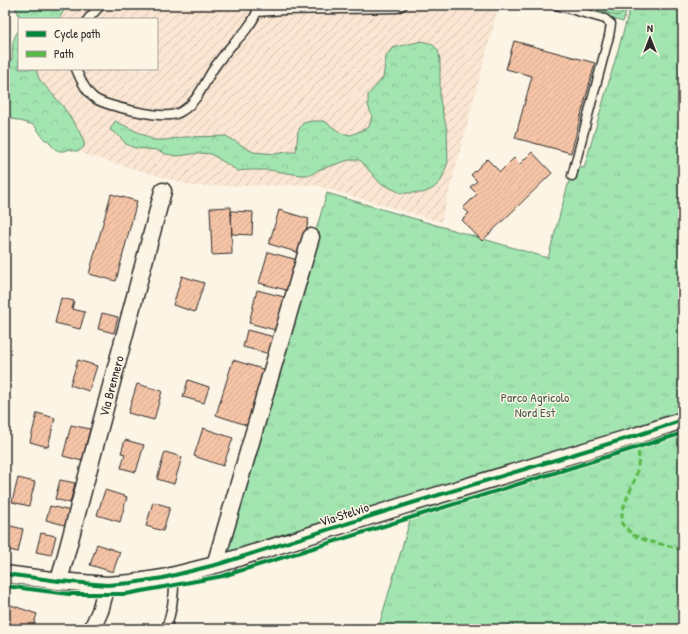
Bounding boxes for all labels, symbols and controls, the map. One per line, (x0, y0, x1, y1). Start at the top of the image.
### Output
legend (18, 18, 158, 70)
north arrow (630, 18, 670, 58)
text: N (647, 21, 653, 35)
text: Cycle path (54, 25, 100, 42)
text: Path (54, 45, 74, 62)
street label: Via Brennero (94, 354, 128, 418)
park label: Parco Agricolo Nord Est (501, 388, 569, 421)
street label: Via Stelvio (317, 498, 371, 530)

